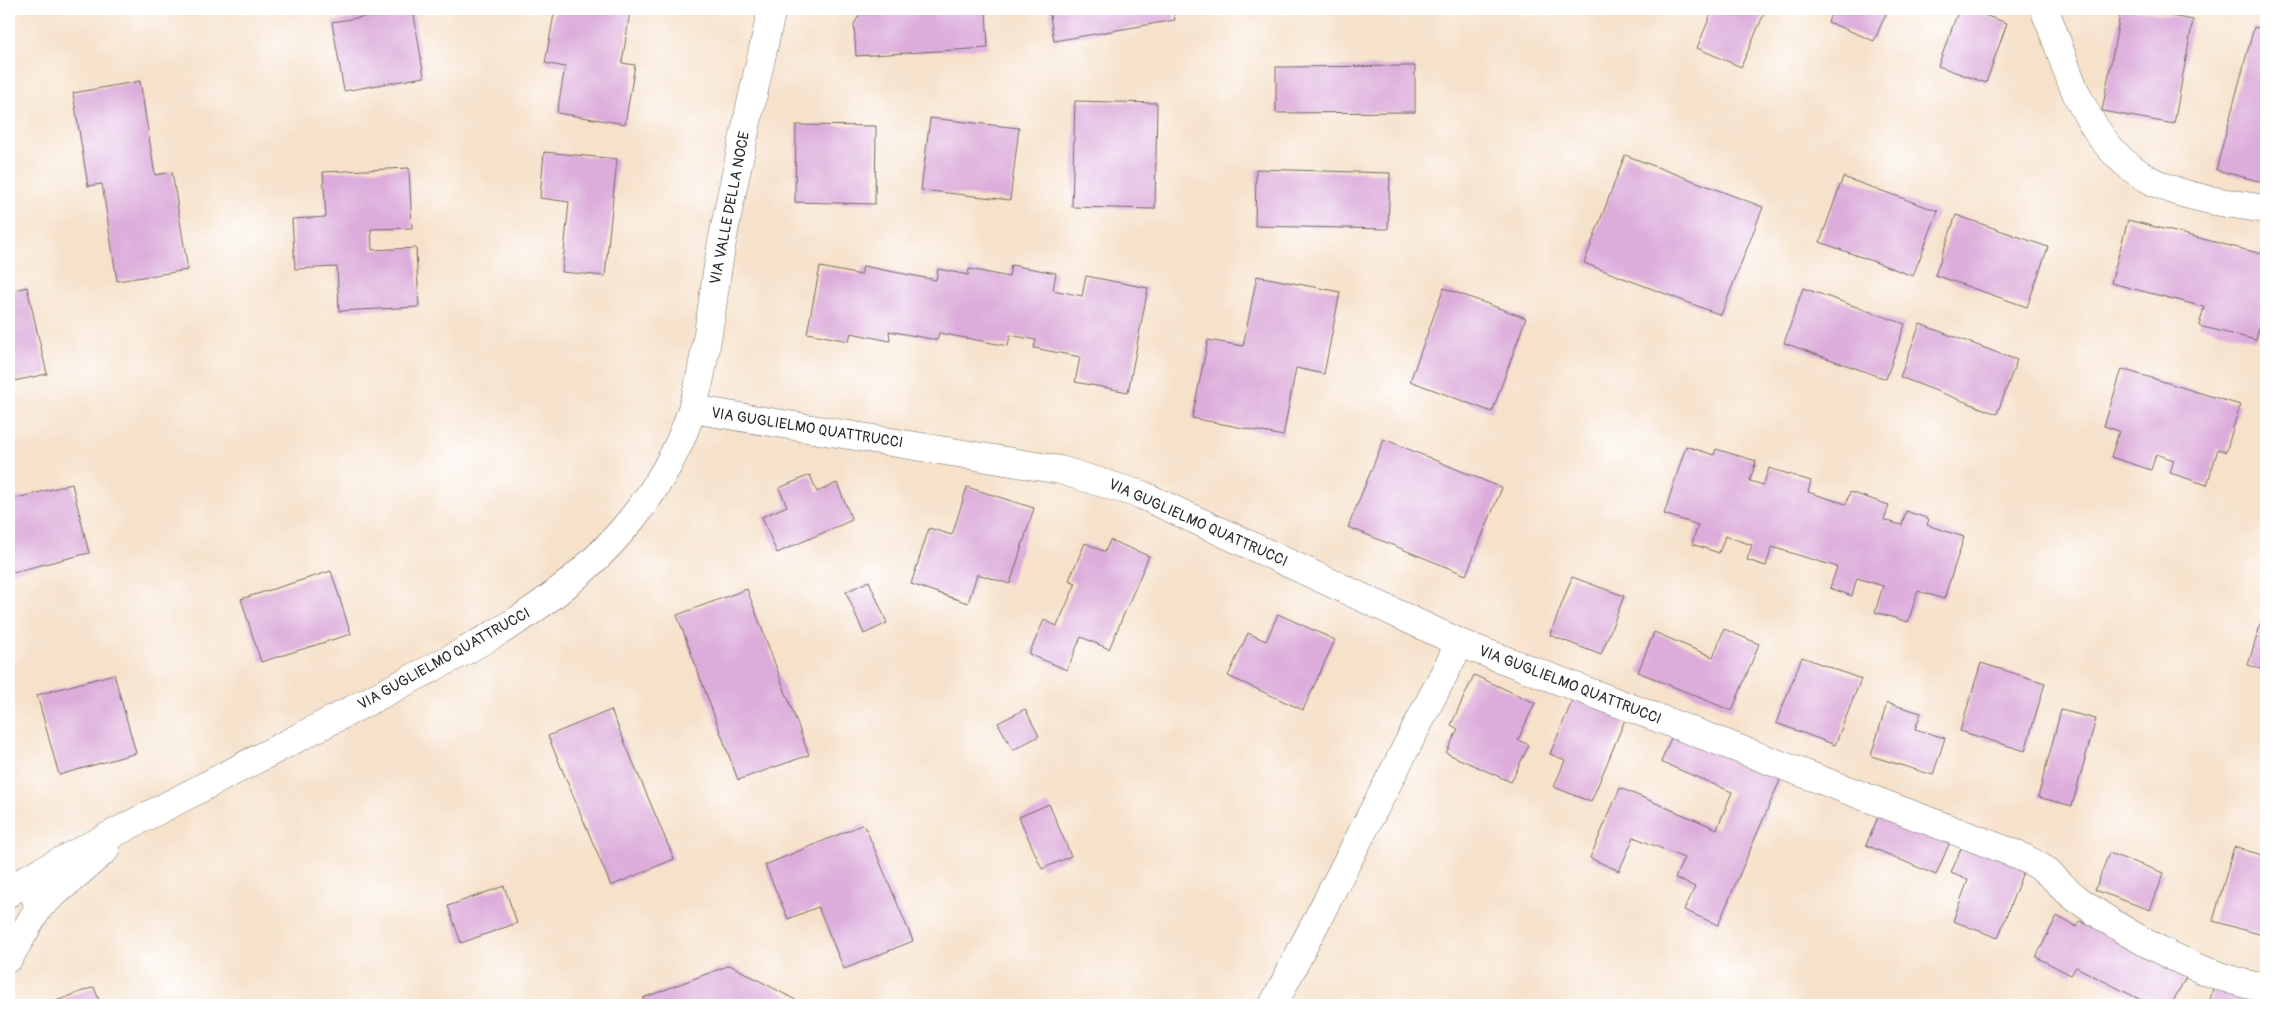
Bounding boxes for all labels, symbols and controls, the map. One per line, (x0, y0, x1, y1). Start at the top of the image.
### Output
street label: VIA VALLE DELLA NOCE (706, 130, 754, 286)
street label: VIA GUGLIELMO QUATTRUCCI (710, 403, 904, 453)
street label: VIA GUGLIELMO QUATTRUCCI (1105, 475, 1291, 571)
street label: VIA GUGLIELMO QUATTRUCCI (354, 604, 534, 714)
street label: VIA GUGLIELMO QUATTRUCCI (1476, 641, 1664, 729)

